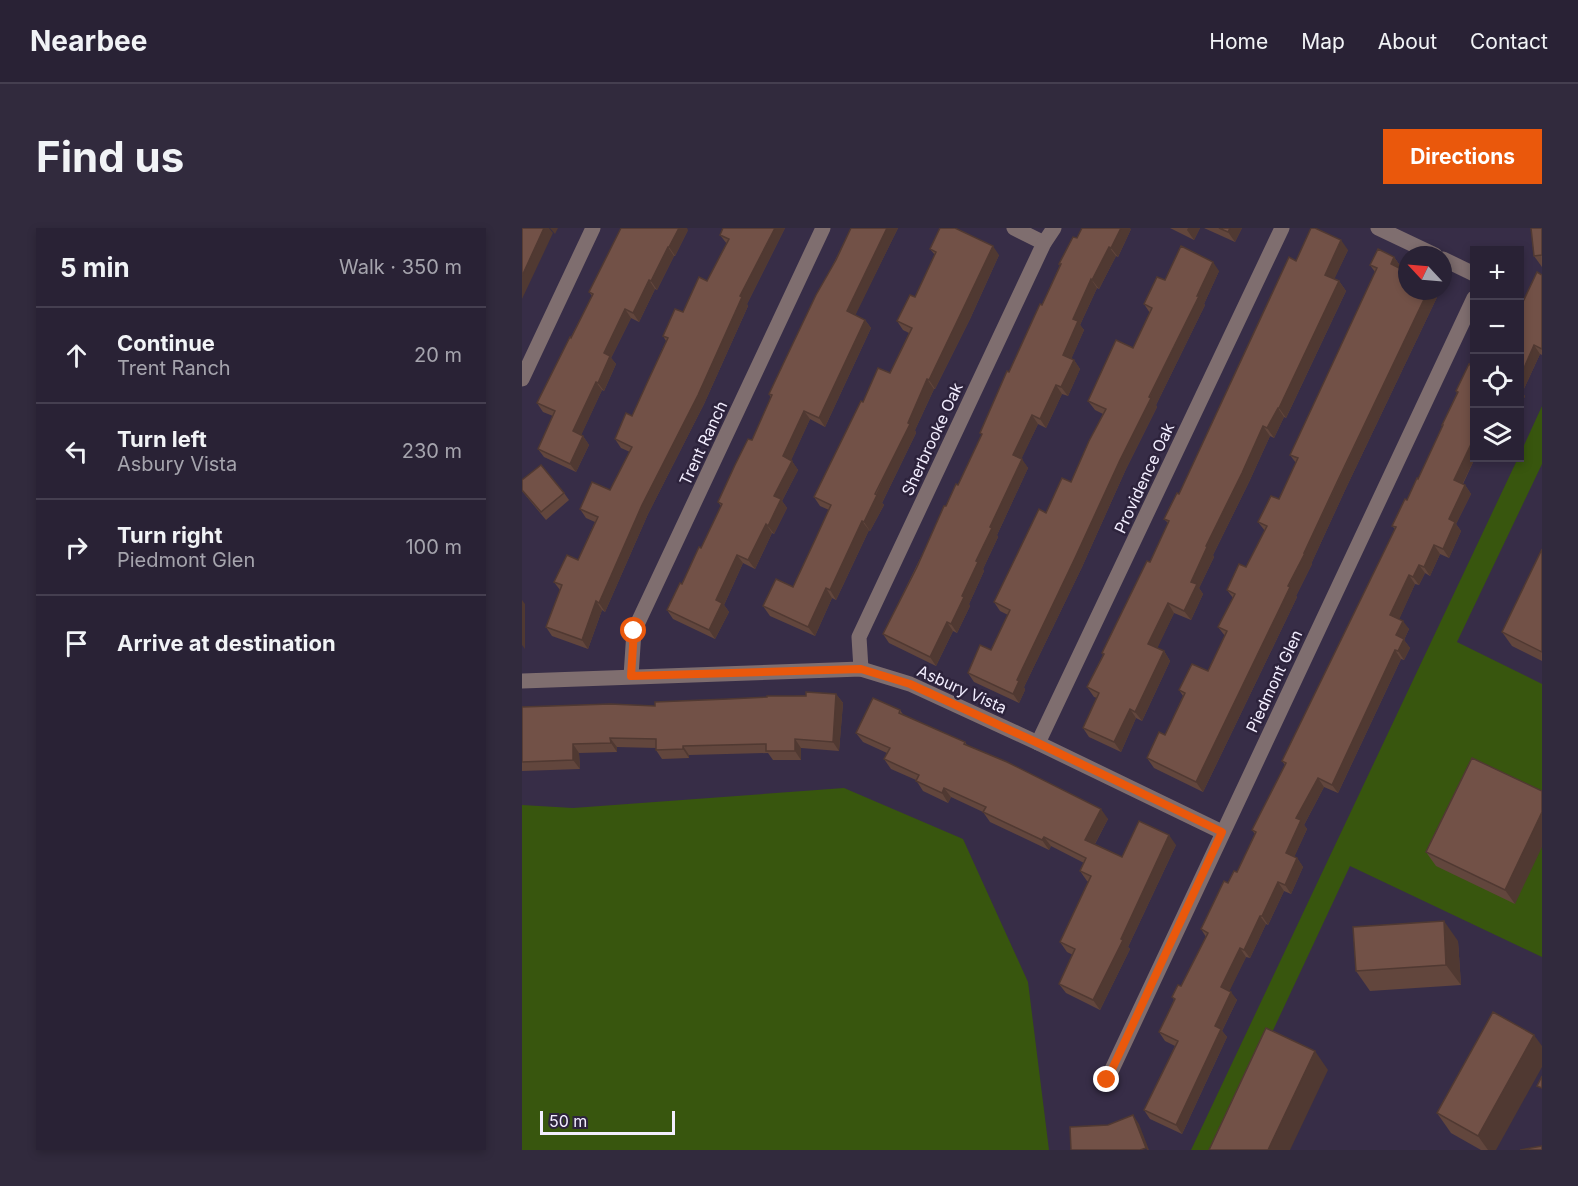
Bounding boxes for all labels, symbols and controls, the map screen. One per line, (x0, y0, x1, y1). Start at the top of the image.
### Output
text: Nearbee (30, 24, 147, 58)
text: Home (1209, 29, 1268, 54)
text: Map (1301, 29, 1345, 54)
text: About (1378, 29, 1437, 54)
text: Contact (1470, 29, 1548, 54)
button: Directions (1383, 129, 1542, 184)
text: Find us (36, 131, 184, 182)
north arrow (1398, 246, 1452, 300)
map controls (1470, 246, 1524, 462)
button: + (1470, 246, 1524, 300)
text: 5 min (60, 252, 130, 283)
text: Walk · 350 m (339, 255, 462, 279)
button: − (1470, 300, 1524, 354)
text: Continue (117, 330, 215, 356)
icon: ahead (60, 339, 93, 372)
text: 20 m (414, 343, 462, 367)
button: locate (1470, 354, 1524, 408)
text: Trent Ranch (117, 356, 231, 380)
street label: Sherbrooke Oak (897, 379, 967, 499)
street label: Trent Ranch (675, 398, 731, 488)
button: layers (1470, 408, 1524, 462)
street label: Providence Oak (1110, 419, 1178, 536)
text: Turn left (117, 426, 207, 452)
icon: left (60, 435, 93, 468)
text: 230 m (402, 439, 462, 463)
text: Asbury Vista (117, 452, 237, 476)
text: Turn right (117, 522, 223, 548)
icon: right (60, 531, 93, 564)
text: 100 m (405, 535, 462, 559)
text: Piedmont Glen (117, 548, 255, 572)
route start (620, 617, 646, 643)
icon: arrive (60, 627, 93, 660)
street label: Piedmont Glen (1242, 627, 1306, 735)
text: Arrive at destination (117, 630, 336, 656)
street label: Asbury Vista (914, 660, 1010, 718)
route end (1093, 1066, 1119, 1092)
scale bar (540, 1108, 675, 1136)
text: 50 m (549, 1111, 587, 1131)

